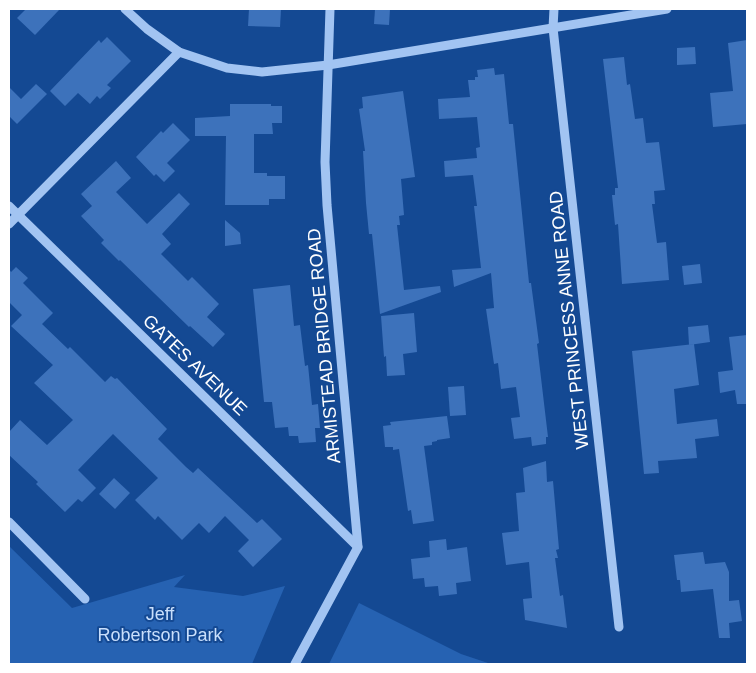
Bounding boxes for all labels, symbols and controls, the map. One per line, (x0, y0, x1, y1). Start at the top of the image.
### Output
street label: WEST PRINCESS ANNE ROAD (545, 190, 593, 450)
street label: ARMISTEAD BRIDGE ROAD (304, 228, 344, 464)
street label: GATES AVENUE (139, 310, 251, 420)
park label: Jeff Robertson Park (97, 604, 224, 645)

